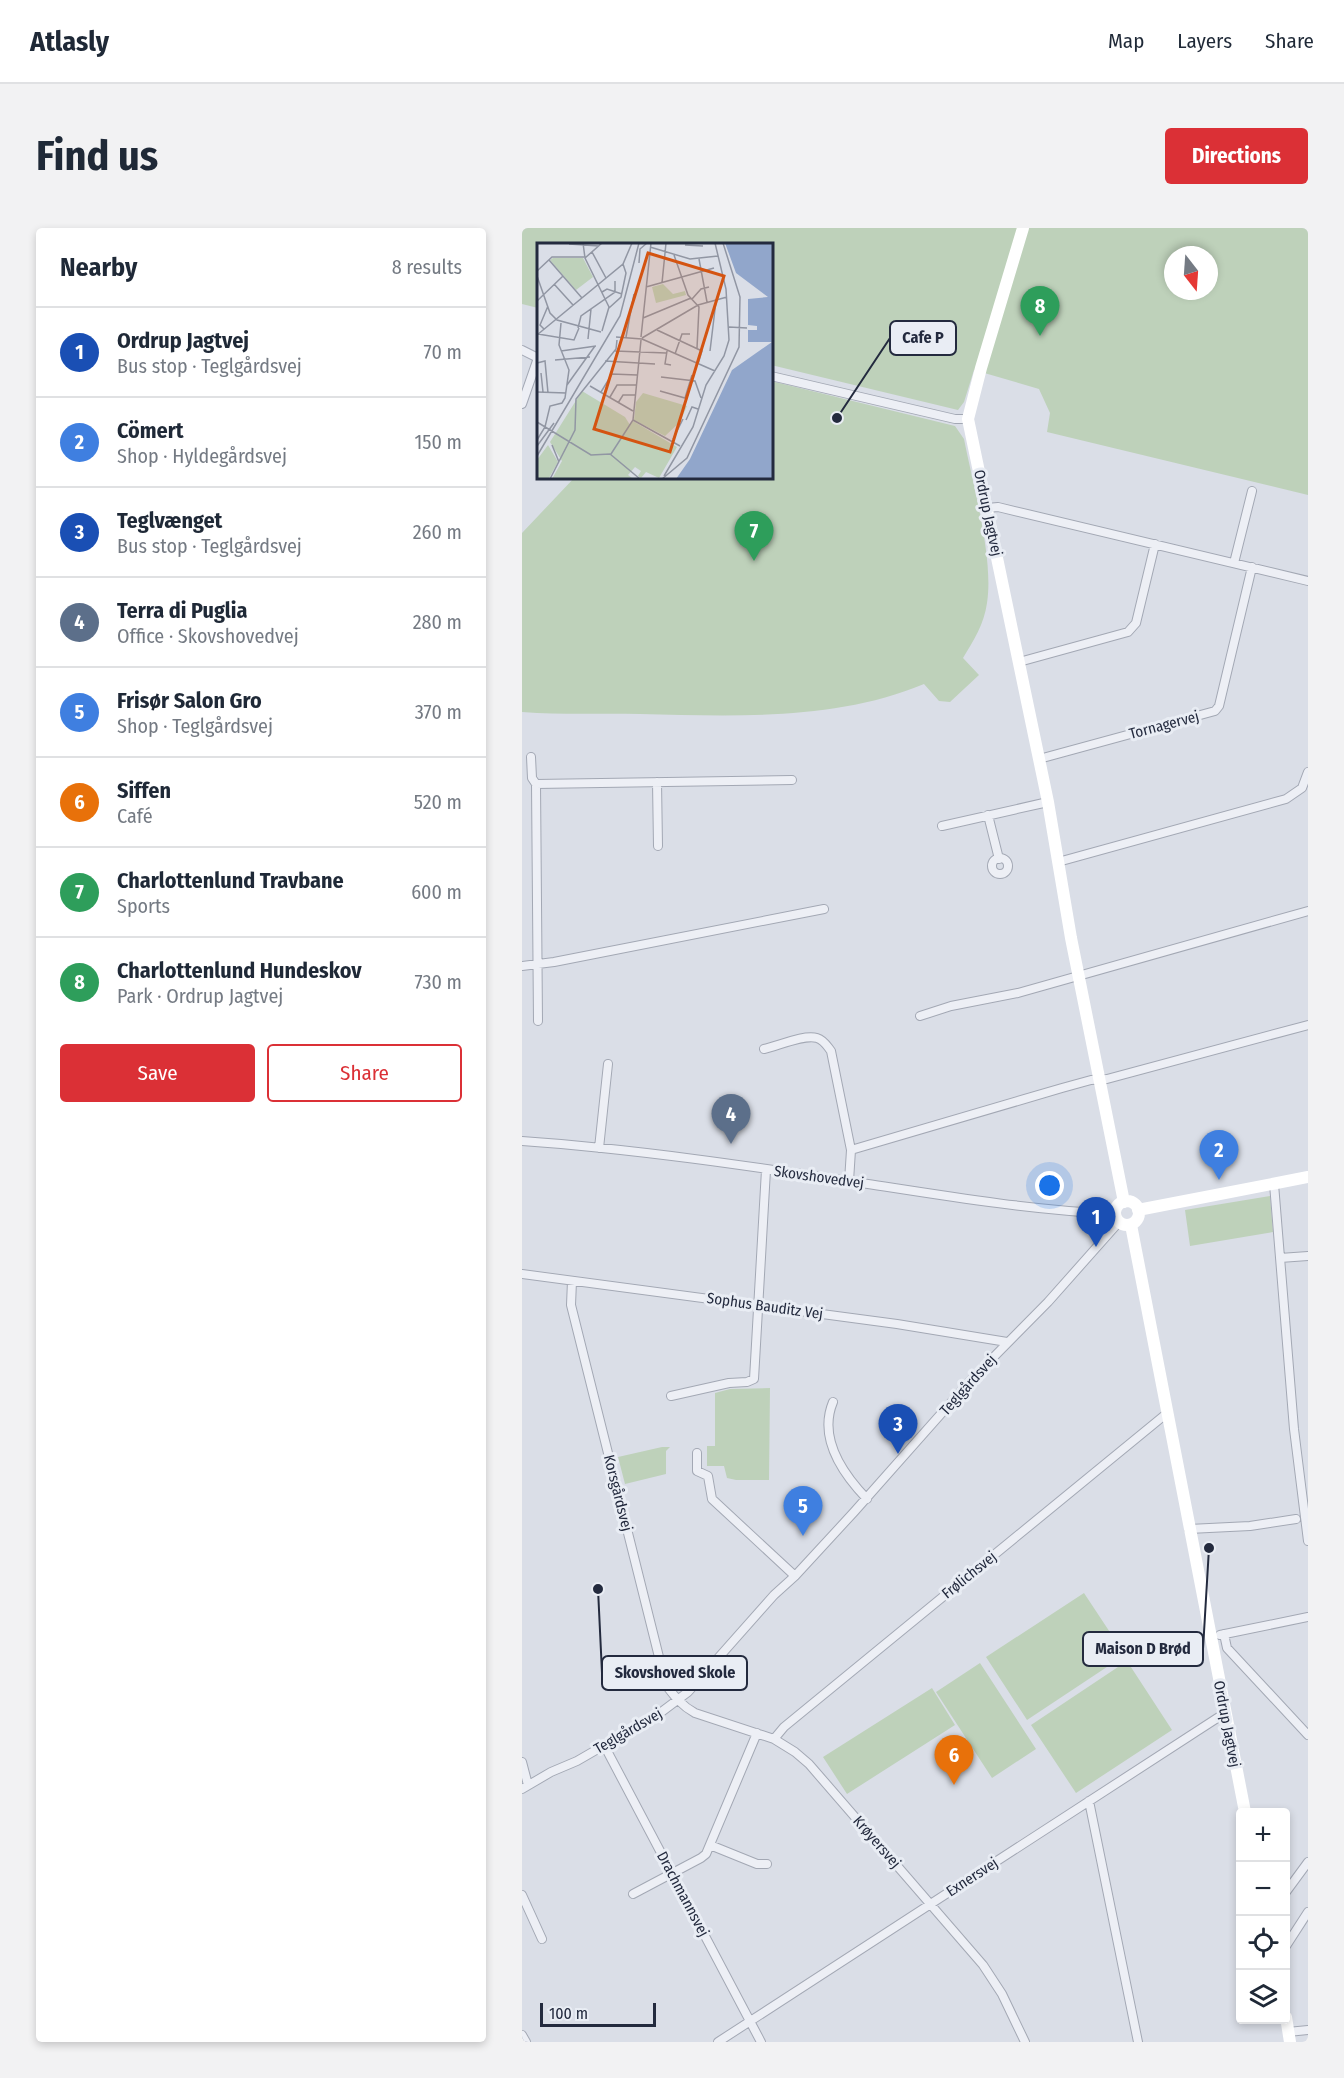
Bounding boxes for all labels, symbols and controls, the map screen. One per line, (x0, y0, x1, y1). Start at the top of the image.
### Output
text: Atlasly (30, 25, 109, 58)
text: Map (1108, 28, 1144, 54)
text: Layers (1177, 28, 1232, 54)
text: Share (1265, 28, 1314, 54)
button: Directions (1165, 128, 1308, 184)
text: Find us (36, 131, 158, 181)
inset map (537, 243, 772, 478)
north arrow (1164, 246, 1218, 300)
text: Nearby (60, 252, 137, 283)
text: 8 results (392, 255, 462, 279)
pin: 8 (1020, 286, 1060, 336)
callout: Cafe P (890, 321, 956, 355)
text: Ordrup Jagtvej (117, 327, 249, 354)
text: Cafe P (902, 328, 944, 347)
text: 1 (75, 340, 84, 364)
text: 70 m (424, 340, 462, 364)
text: Bus stop · Teglgårdsvej (117, 354, 302, 378)
text: Cömert (117, 417, 184, 444)
text: 2 (75, 430, 84, 454)
text: 150 m (415, 430, 462, 454)
text: Shop · Hyldegårdsvej (117, 444, 287, 468)
street label: Ordrup Jagtvej (970, 468, 1006, 558)
text: Teglvænget (117, 507, 222, 534)
pin: 7 (734, 512, 774, 561)
text: 3 (75, 520, 84, 544)
text: 260 m (413, 520, 462, 544)
text: Bus stop · Teglgårdsvej (117, 534, 302, 558)
text: Terra di Puglia (117, 597, 247, 624)
text: 4 (74, 610, 85, 634)
text: 280 m (413, 610, 462, 634)
text: Office · Skovshovedvej (117, 624, 299, 648)
text: Frisør Salon Gro (117, 687, 262, 714)
text: 5 (75, 700, 84, 724)
text: 370 m (415, 700, 462, 724)
street label: Tornagervej (1127, 707, 1201, 743)
text: Shop · Teglgårdsvej (117, 714, 273, 738)
text: Siffen (117, 777, 171, 804)
text: 6 (74, 790, 85, 814)
text: 520 m (414, 790, 462, 814)
text: Café (117, 804, 153, 828)
text: Charlottenlund Travbane (117, 867, 344, 894)
text: 7 (75, 880, 84, 904)
text: 600 m (411, 880, 462, 904)
text: Sports (117, 894, 170, 918)
text: Charlottenlund Hundeskov (117, 957, 362, 984)
text: 8 (74, 970, 85, 994)
text: 730 m (415, 970, 462, 994)
text: Park · Ordrup Jagtvej (117, 984, 283, 1008)
button: Save (60, 1044, 255, 1102)
button: Share (267, 1044, 462, 1102)
pin: 4 (712, 1094, 750, 1144)
pin: 2 (1200, 1130, 1238, 1180)
street label: Skovshovedvej (773, 1162, 865, 1192)
your location (1035, 1171, 1064, 1200)
pin: 1 (1076, 1198, 1116, 1247)
street label: Sophus Bauditz Vej (706, 1289, 824, 1323)
street label: Teglgårdsvej (936, 1351, 1000, 1419)
pin: 3 (878, 1404, 917, 1454)
street label: Korsgårdsvej (600, 1453, 636, 1533)
pin: 5 (784, 1486, 822, 1536)
street label: Frølichsvej (938, 1548, 1000, 1602)
callout: Maison D Brød (1083, 1632, 1203, 1666)
text: Maison D Brød (1095, 1639, 1191, 1658)
callout: Skovshoved Skole (602, 1656, 747, 1690)
text: Skovshoved Skole (615, 1663, 735, 1682)
street label: Ordrup Jagtvej (1210, 1679, 1244, 1769)
street label: Teglgårdsvej (591, 1704, 665, 1758)
pin: 6 (934, 1736, 974, 1785)
map controls (1236, 1808, 1290, 2024)
button: + (1236, 1808, 1290, 1862)
street label: Krøyersvej (849, 1812, 905, 1872)
street label: Drachmannsvej (653, 1848, 713, 1940)
street label: Exnersvej (943, 1854, 1001, 1900)
button: − (1236, 1862, 1290, 1916)
button: locate (1236, 1916, 1290, 1970)
button: layers (1236, 1970, 1290, 2024)
scale bar (540, 2000, 656, 2028)
text: 100 m (549, 2004, 588, 2023)

